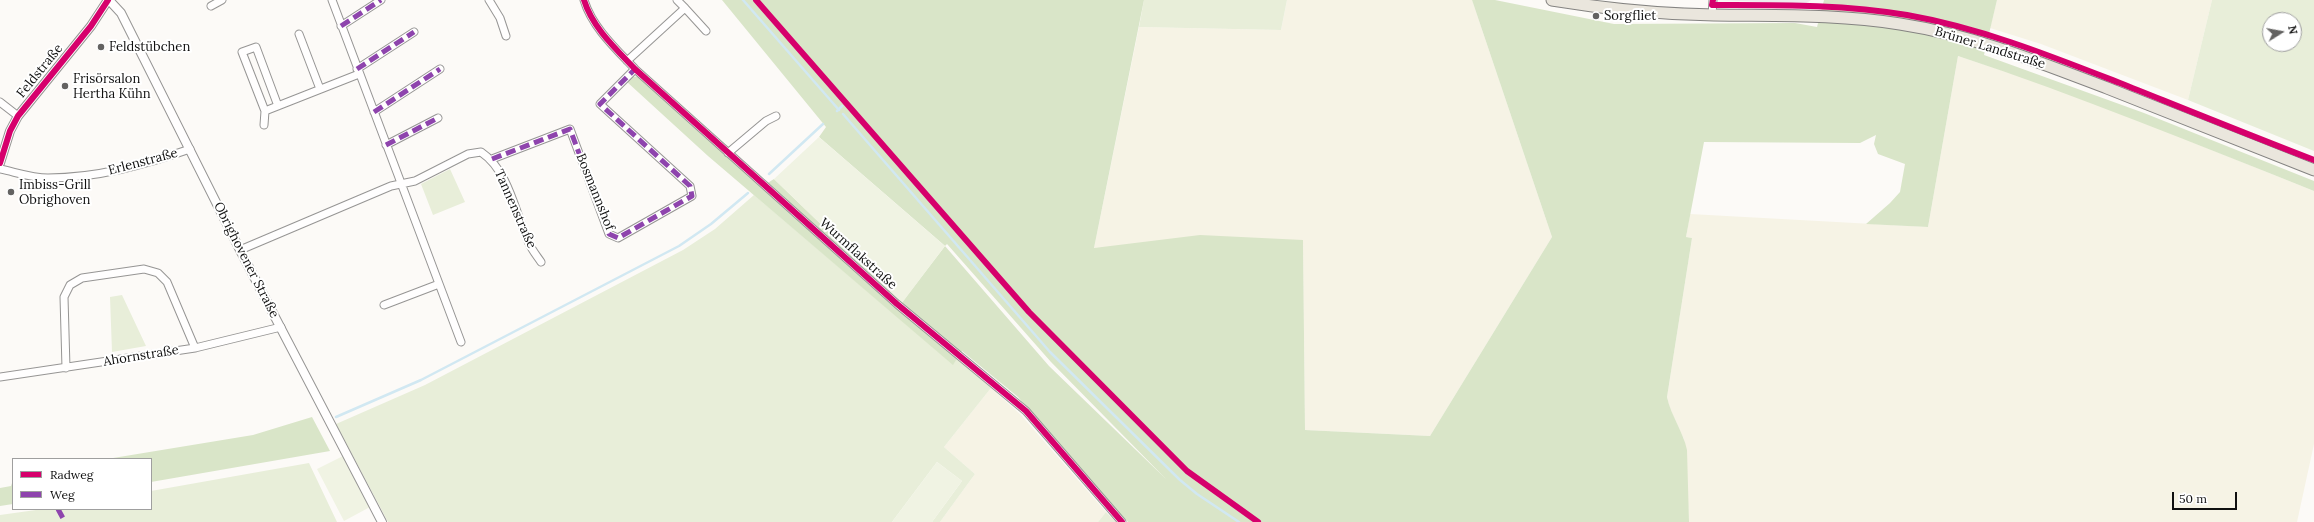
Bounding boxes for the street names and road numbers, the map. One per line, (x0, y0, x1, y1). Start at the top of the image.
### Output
street label: Brüner Landstraße (1933, 24, 2047, 72)
street label: Feldstraße (14, 41, 66, 101)
street label: Erlenstraße (107, 145, 179, 179)
street label: Bosmannshof (572, 151, 618, 233)
street label: Tannenstraße (491, 167, 539, 251)
street label: Obrighovener Straße (210, 199, 282, 321)
street label: Wurmflakstraße (816, 215, 900, 293)
street label: Ahornstraße (102, 342, 180, 370)

